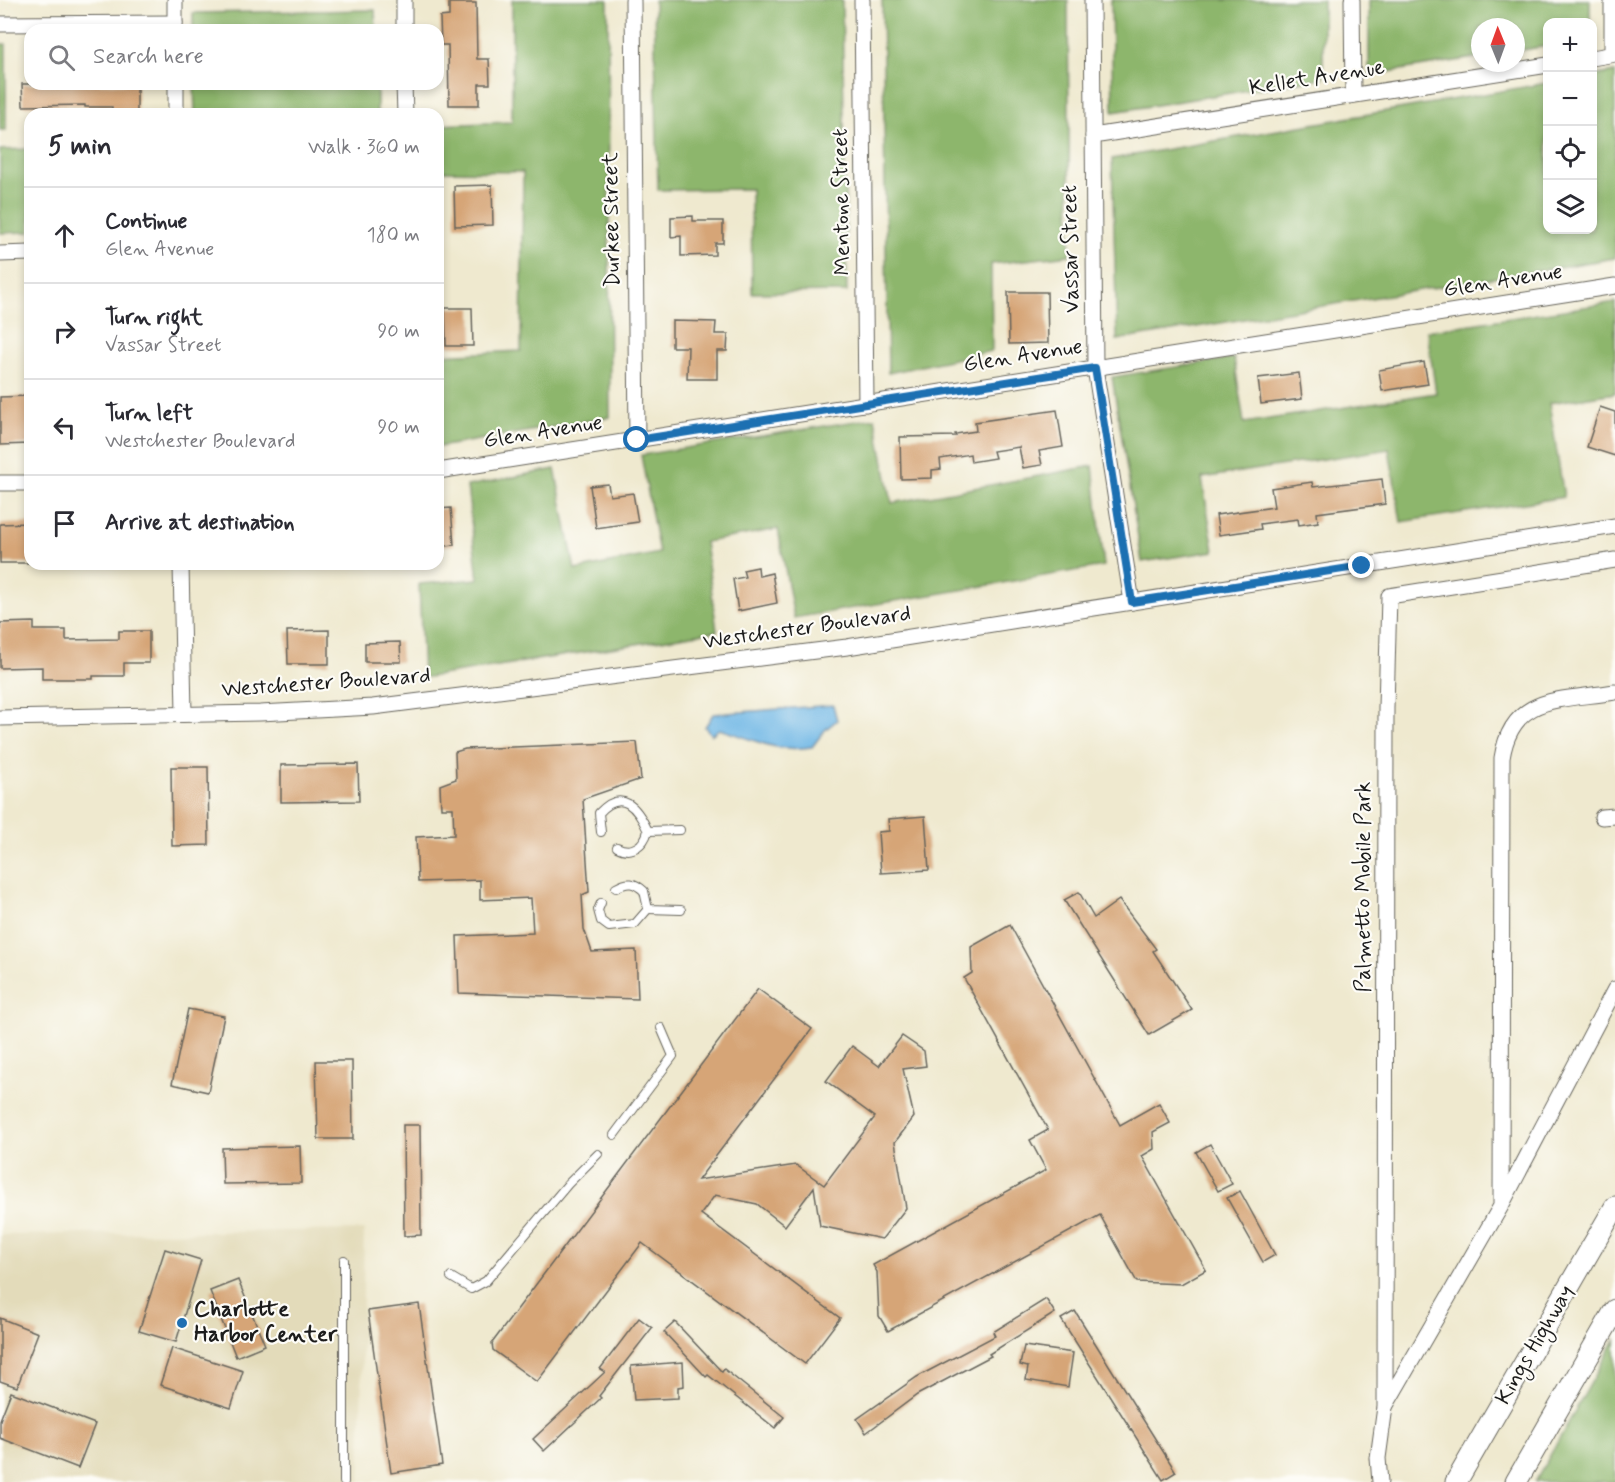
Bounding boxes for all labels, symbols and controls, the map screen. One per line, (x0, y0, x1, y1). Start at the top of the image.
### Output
north arrow (1471, 18, 1525, 72)
map controls (1543, 18, 1597, 234)
button: + (1543, 18, 1597, 72)
search box (24, 24, 444, 90)
icon: search (45, 41, 78, 74)
text: Search here (93, 43, 204, 71)
street label: Kellet Avenue (1247, 53, 1387, 103)
button: − (1543, 72, 1597, 126)
button: locate (1543, 126, 1597, 180)
street label: Mentone Street (827, 128, 857, 276)
text: 5 min (48, 130, 112, 164)
text: Walk · 360 m (308, 134, 420, 161)
street label: Durkee Street (597, 152, 627, 288)
button: layers (1543, 180, 1597, 234)
street label: Vassar Street (1056, 185, 1086, 313)
text: Continue (105, 208, 187, 236)
icon: ahead (48, 219, 81, 252)
text: 180 m (367, 222, 420, 249)
text: Glen Avenue (105, 236, 214, 263)
street label: Glen Avenue (1441, 258, 1565, 304)
text: Turn right (105, 304, 203, 332)
icon: right (48, 315, 81, 348)
text: 90 m (377, 318, 420, 345)
text: Vassar Street (105, 332, 222, 359)
street label: Glen Avenue (961, 333, 1085, 379)
text: Turn left (105, 400, 193, 428)
street label: Glen Avenue (481, 409, 605, 455)
icon: left (48, 411, 81, 444)
text: 90 m (377, 414, 420, 441)
route start (623, 426, 649, 452)
text: Westchester Boulevard (105, 428, 295, 455)
icon: arrive (48, 507, 81, 540)
text: Arrive at destination (105, 509, 295, 537)
route end (1348, 552, 1374, 578)
street label: Westchester Boulevard (701, 600, 913, 656)
street label: Westchester Boulevard (221, 662, 431, 704)
street label: Palmetto Mobile Park (1350, 781, 1378, 993)
street label: Kings Highway (1489, 1280, 1583, 1411)
place label: Charlotte Harbor Center (194, 1296, 338, 1349)
marker: Charlotte Harbor Center (175, 1316, 189, 1330)

